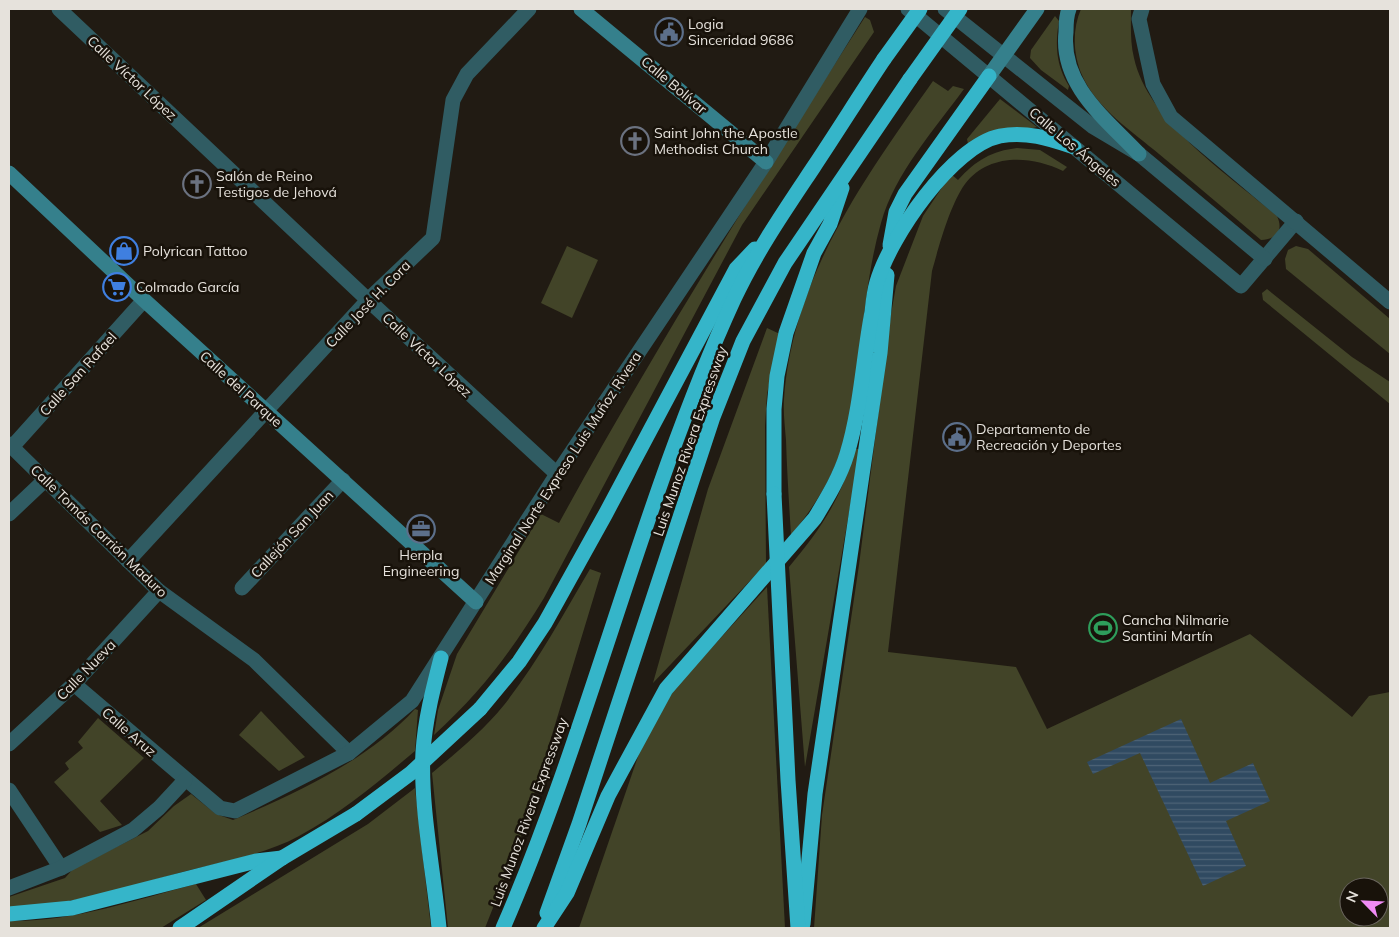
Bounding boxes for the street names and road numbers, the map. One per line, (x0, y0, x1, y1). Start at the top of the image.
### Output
street label: Calle Víctor López (83, 32, 181, 124)
street label: Calle Bolívar (637, 52, 711, 118)
street label: Calle Los Ángeles (1025, 103, 1125, 191)
street label: Calle José H. Cora (322, 257, 414, 351)
street label: Calle Víctor López (378, 309, 476, 401)
street label: Calle San Rafael (36, 328, 120, 420)
street label: Luis Munoz Rivera Expressway (649, 343, 731, 538)
street label: Calle del Parque (196, 347, 286, 431)
street label: Marginal Norte Expreso Luis Muñoz Rivera (481, 348, 645, 588)
street label: Calle Tomás Carrión Maduro (27, 461, 171, 601)
street label: Callejón San Juan (247, 486, 337, 582)
street label: Calle Nueva (53, 636, 119, 704)
street label: Calle Aruz (98, 703, 160, 761)
street label: Luis Munoz Rivera Expressway (486, 714, 572, 909)

